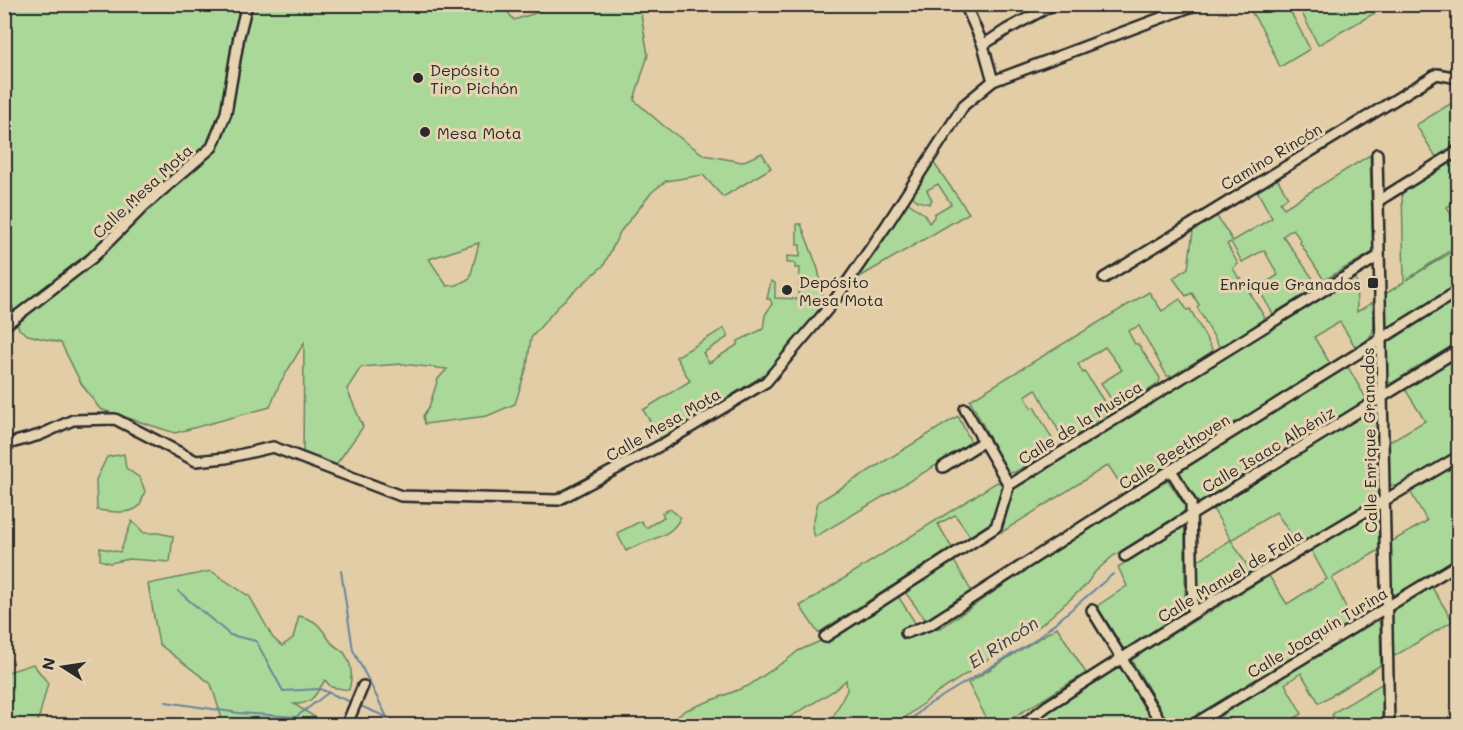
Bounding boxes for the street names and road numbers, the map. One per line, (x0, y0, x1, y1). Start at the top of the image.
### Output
street label: Camino Rincón (1217, 118, 1325, 194)
street label: Calle Mesa Mota (88, 139, 196, 243)
street label: Calle Enrique Granados (1357, 347, 1381, 533)
street label: Calle de la Musica (1014, 375, 1146, 469)
street label: Calle Mesa Mota (602, 383, 724, 465)
street label: Calle Isaac Albéniz (1198, 401, 1338, 497)
street label: Calle Beethoven (1115, 408, 1233, 494)
street label: Calle Manuel de Falla (1153, 523, 1307, 627)
street label: Calle Joaquín Turina (1243, 582, 1391, 682)

